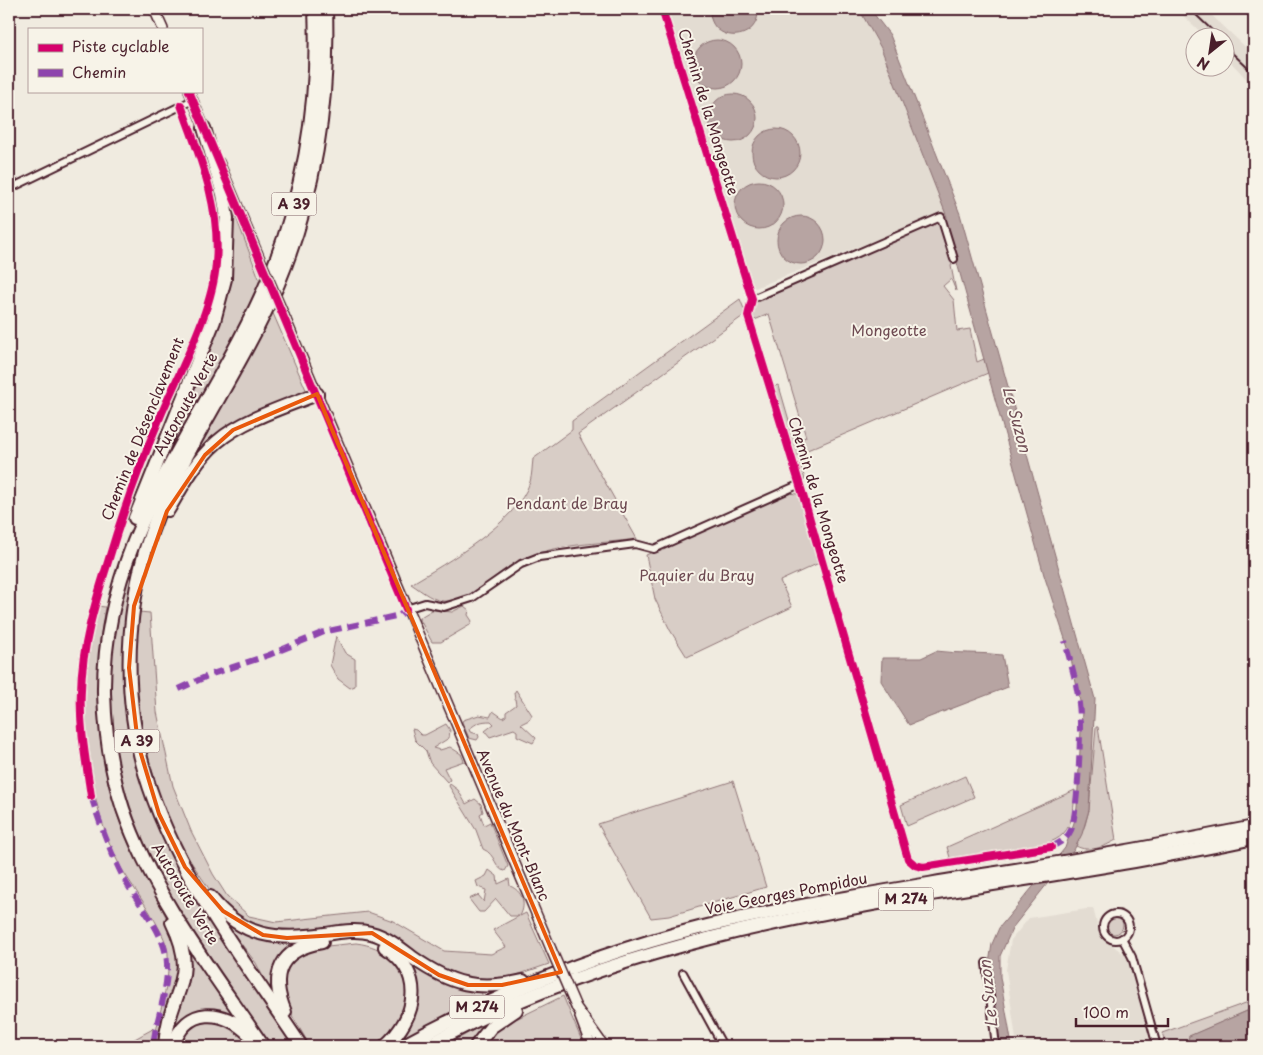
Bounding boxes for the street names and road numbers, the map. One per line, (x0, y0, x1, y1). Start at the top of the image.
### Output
street label: Chemin de la Mongeotte (673, 25, 746, 198)
road number: A 39 (272, 192, 316, 215)
street label: Chemin de Désenclavement (94, 333, 189, 524)
street label: Autoroute Verte (147, 347, 223, 459)
street label: Chemin de la Mongeotte (783, 413, 856, 586)
road number: A 39 (114, 729, 160, 752)
street label: Avenue du Mont-Blanc (472, 745, 557, 904)
street label: Autoroute Verte (147, 838, 226, 948)
street label: Voie Georges Pompidou (702, 865, 869, 920)
road number: M 274 (878, 888, 934, 911)
road number: M 274 (450, 996, 504, 1019)

